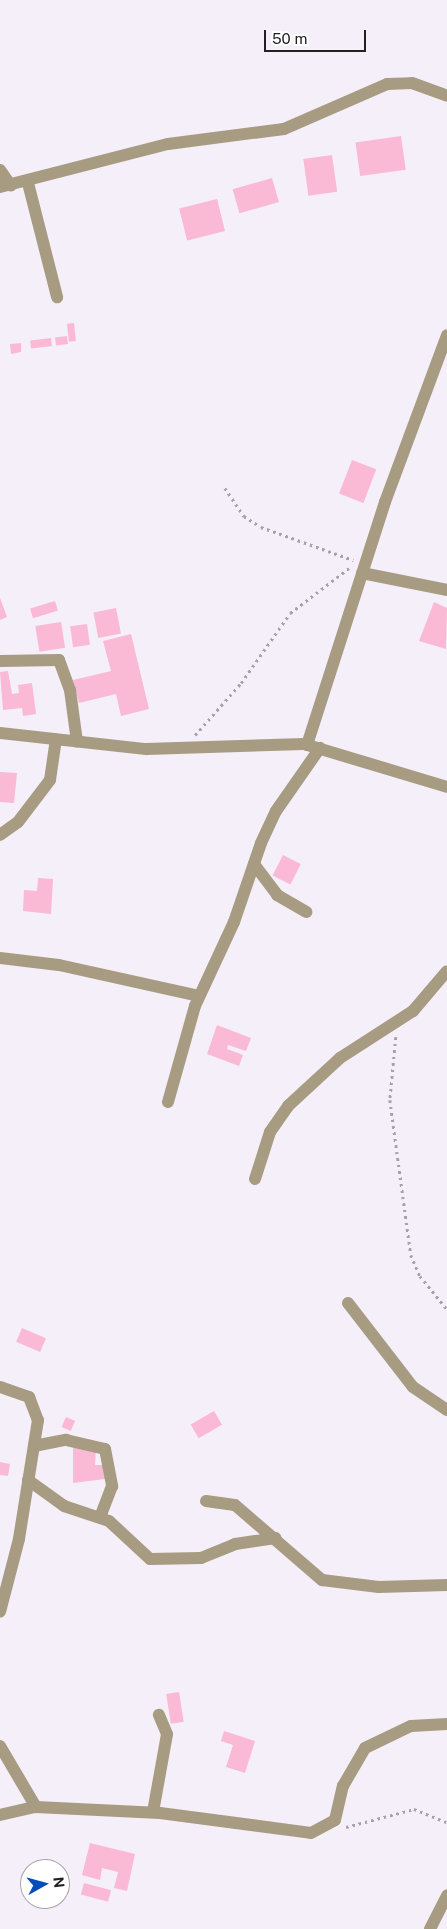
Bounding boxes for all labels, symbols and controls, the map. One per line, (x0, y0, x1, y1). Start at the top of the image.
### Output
scale bar (267, 20, 370, 52)
text: 50 m (272, 30, 307, 47)
north arrow (20, 1859, 70, 1909)
text: N (50, 1876, 68, 1889)

